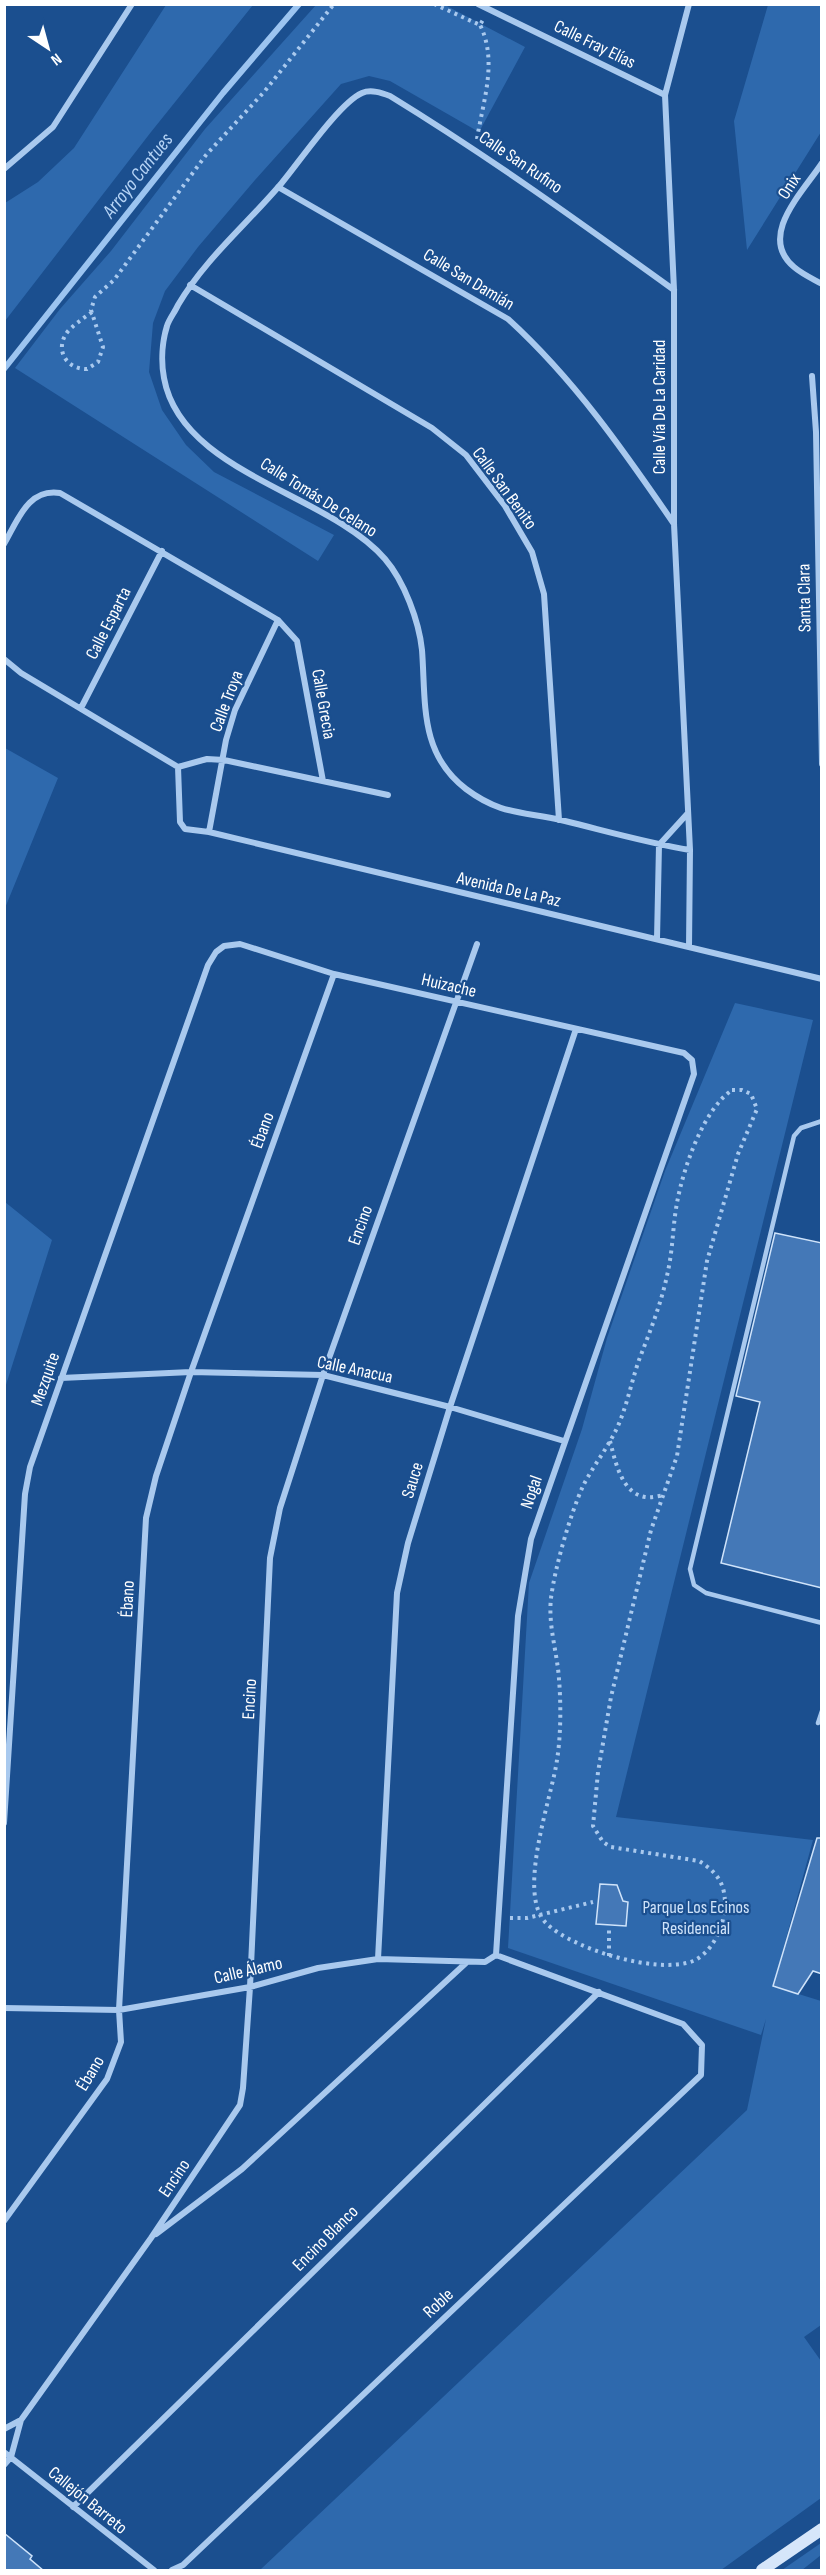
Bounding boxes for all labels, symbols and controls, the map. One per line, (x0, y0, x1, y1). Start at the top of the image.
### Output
street label: Calle Fray Elías (551, 16, 639, 73)
north arrow (18, 18, 78, 78)
text: N (47, 49, 65, 69)
street label: Calle San Rufino (475, 127, 566, 198)
water label: Arroyo Cantues (97, 128, 178, 224)
street label: Onix (773, 169, 806, 203)
street label: Calle San Damián (419, 244, 518, 315)
street label: Calle Vía De La Caridad (649, 340, 670, 474)
street label: Calle San Benito (468, 443, 541, 533)
street label: Calle Tomás De Celano (256, 453, 381, 542)
street label: Santa Clara (793, 564, 816, 632)
street label: Calle Esparta (81, 584, 136, 663)
street label: Calle Grecia (307, 667, 340, 741)
street label: Calle Troya (205, 668, 248, 735)
street label: Avenida De La Paz (454, 867, 563, 912)
street label: Huizache (419, 969, 478, 1002)
street label: Ébano (246, 1109, 279, 1151)
street label: Encino (344, 1202, 377, 1248)
street label: Mezquite (27, 1350, 64, 1409)
street label: Calle Anacua (315, 1351, 395, 1388)
street label: Sauce (397, 1460, 428, 1501)
street label: Nogal (516, 1473, 547, 1512)
street label: Ébano (116, 1580, 139, 1618)
street label: Encino (238, 1678, 261, 1720)
park label: Parque Los Ecinos Residencial (642, 1897, 750, 1939)
street label: Calle Álamo (212, 1952, 284, 1989)
street label: Ébano (72, 2052, 109, 2095)
street label: Encino (154, 2155, 195, 2201)
street label: Encino Blanco (288, 2201, 363, 2276)
street label: Roble (419, 2284, 458, 2323)
street label: Callejón Barreto (44, 2462, 131, 2539)

